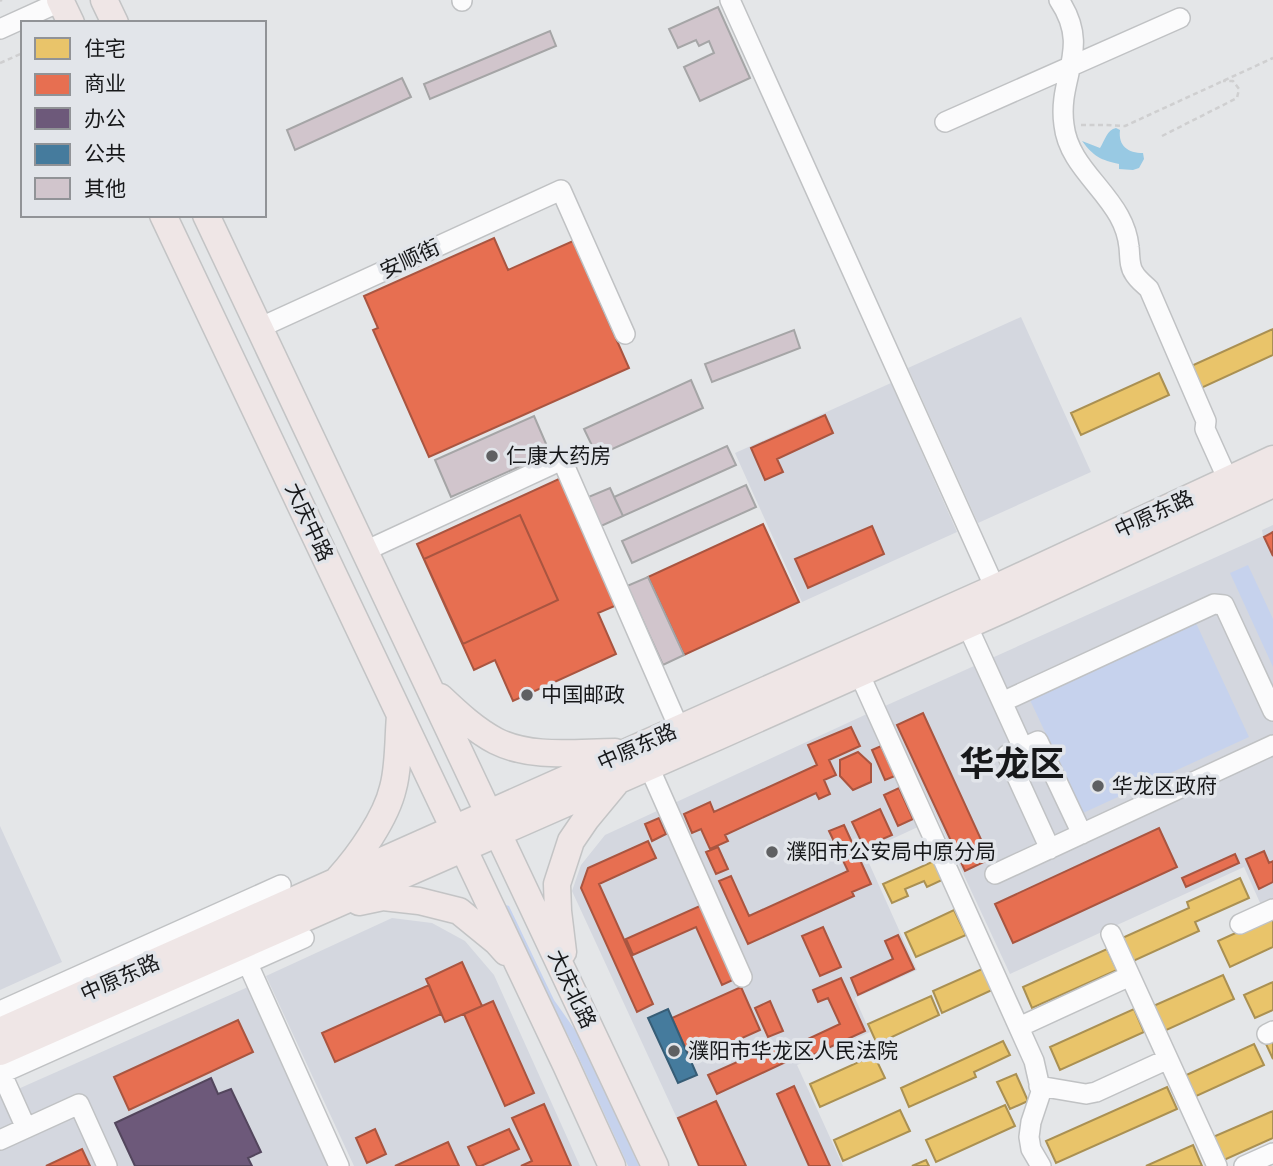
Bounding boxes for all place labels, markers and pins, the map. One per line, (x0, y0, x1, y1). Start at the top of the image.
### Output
place label: 仁康大药房 (506, 442, 611, 469)
marker: 仁康大药房 (484, 448, 500, 464)
place label: 中国邮政 (541, 681, 625, 708)
marker: 中国邮政 (519, 687, 535, 703)
place label: 华龙区政府 (1112, 772, 1217, 799)
marker: 华龙区政府 (1090, 778, 1106, 794)
place label: 濮阳市公安局中原分局 (786, 838, 996, 865)
marker: 濮阳市公安局中原分局 (764, 844, 780, 860)
place label: 濮阳市华龙区人民法院 (688, 1037, 898, 1064)
marker: 濮阳市华龙区人民法院 (666, 1043, 682, 1059)

